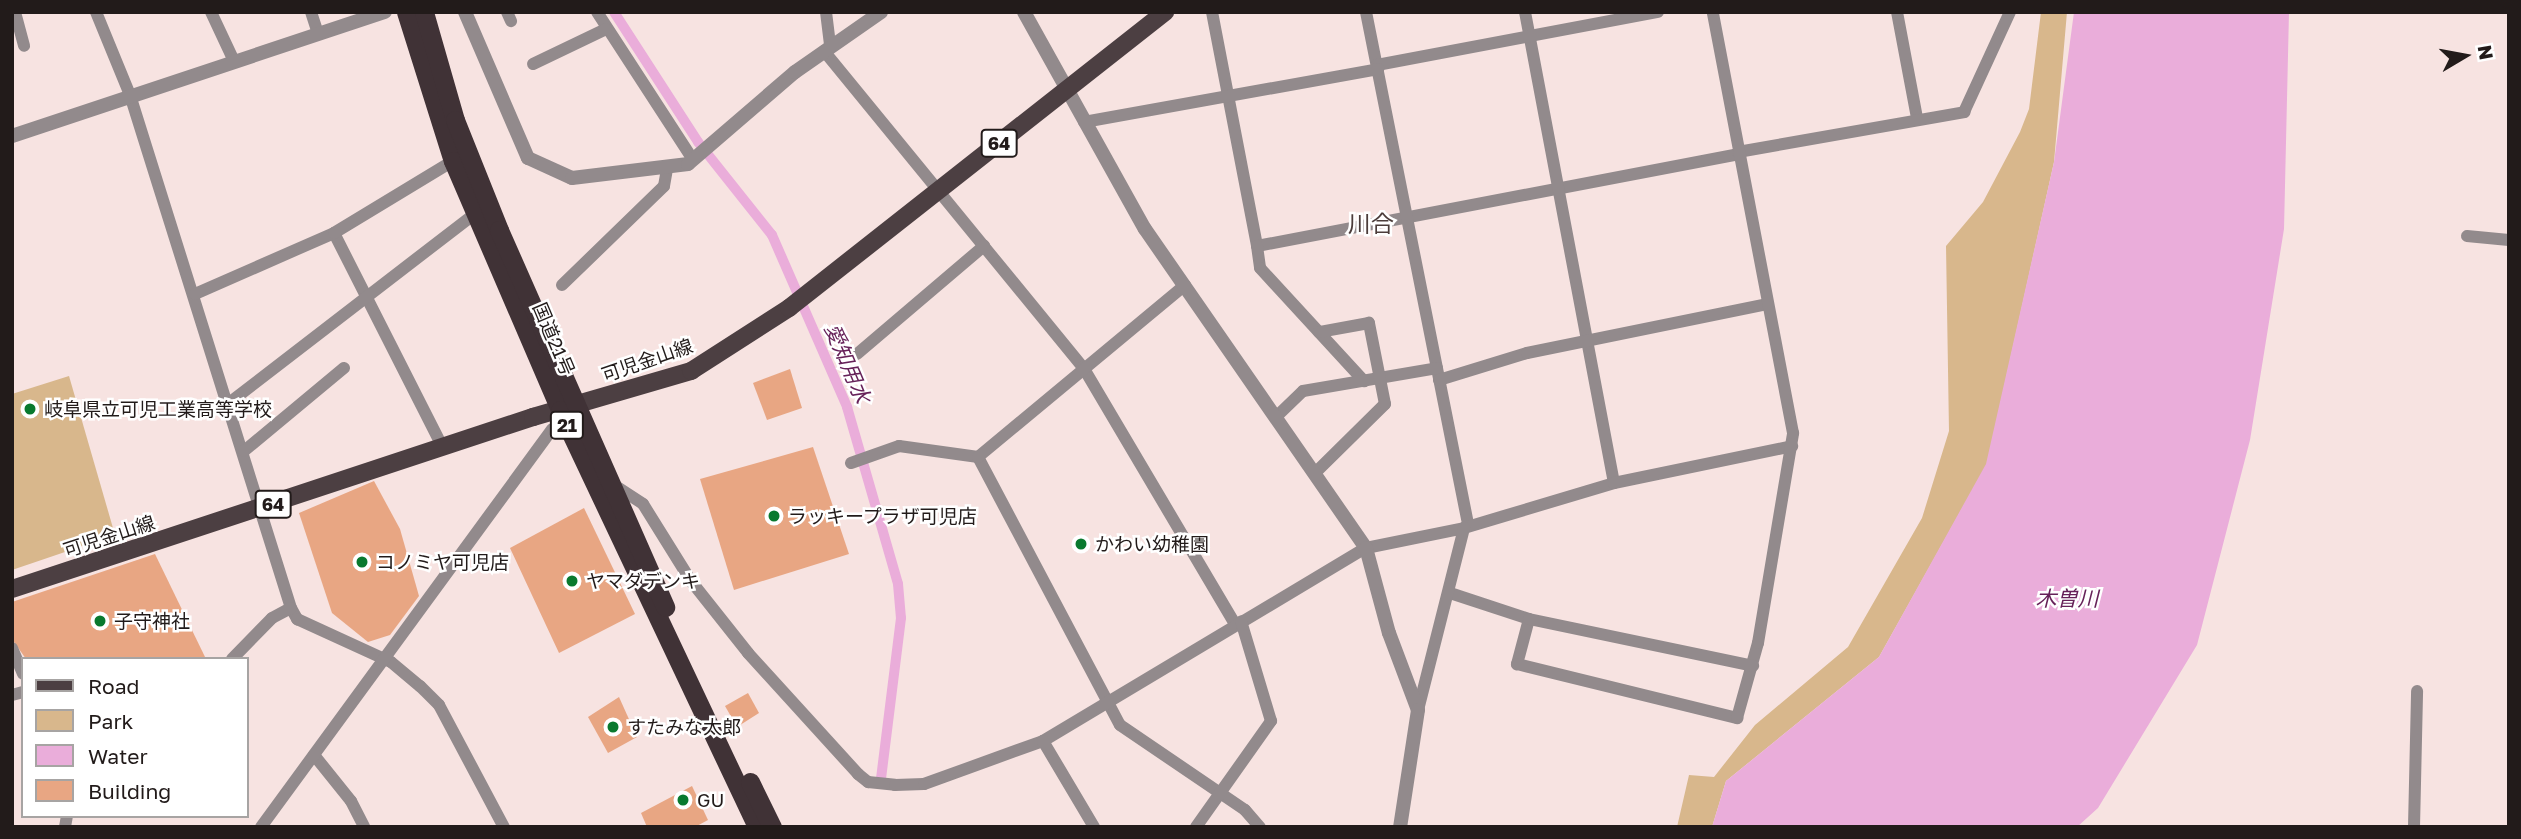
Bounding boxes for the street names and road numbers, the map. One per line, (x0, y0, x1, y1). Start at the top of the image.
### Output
road number: 64 (980, 128, 1018, 158)
street label: 国道21号 (528, 299, 580, 379)
street label: 可児金山線 (598, 334, 696, 386)
road number: 21 (550, 410, 584, 440)
road number: 64 (254, 490, 292, 518)
street label: 可児金山線 (60, 510, 158, 562)

